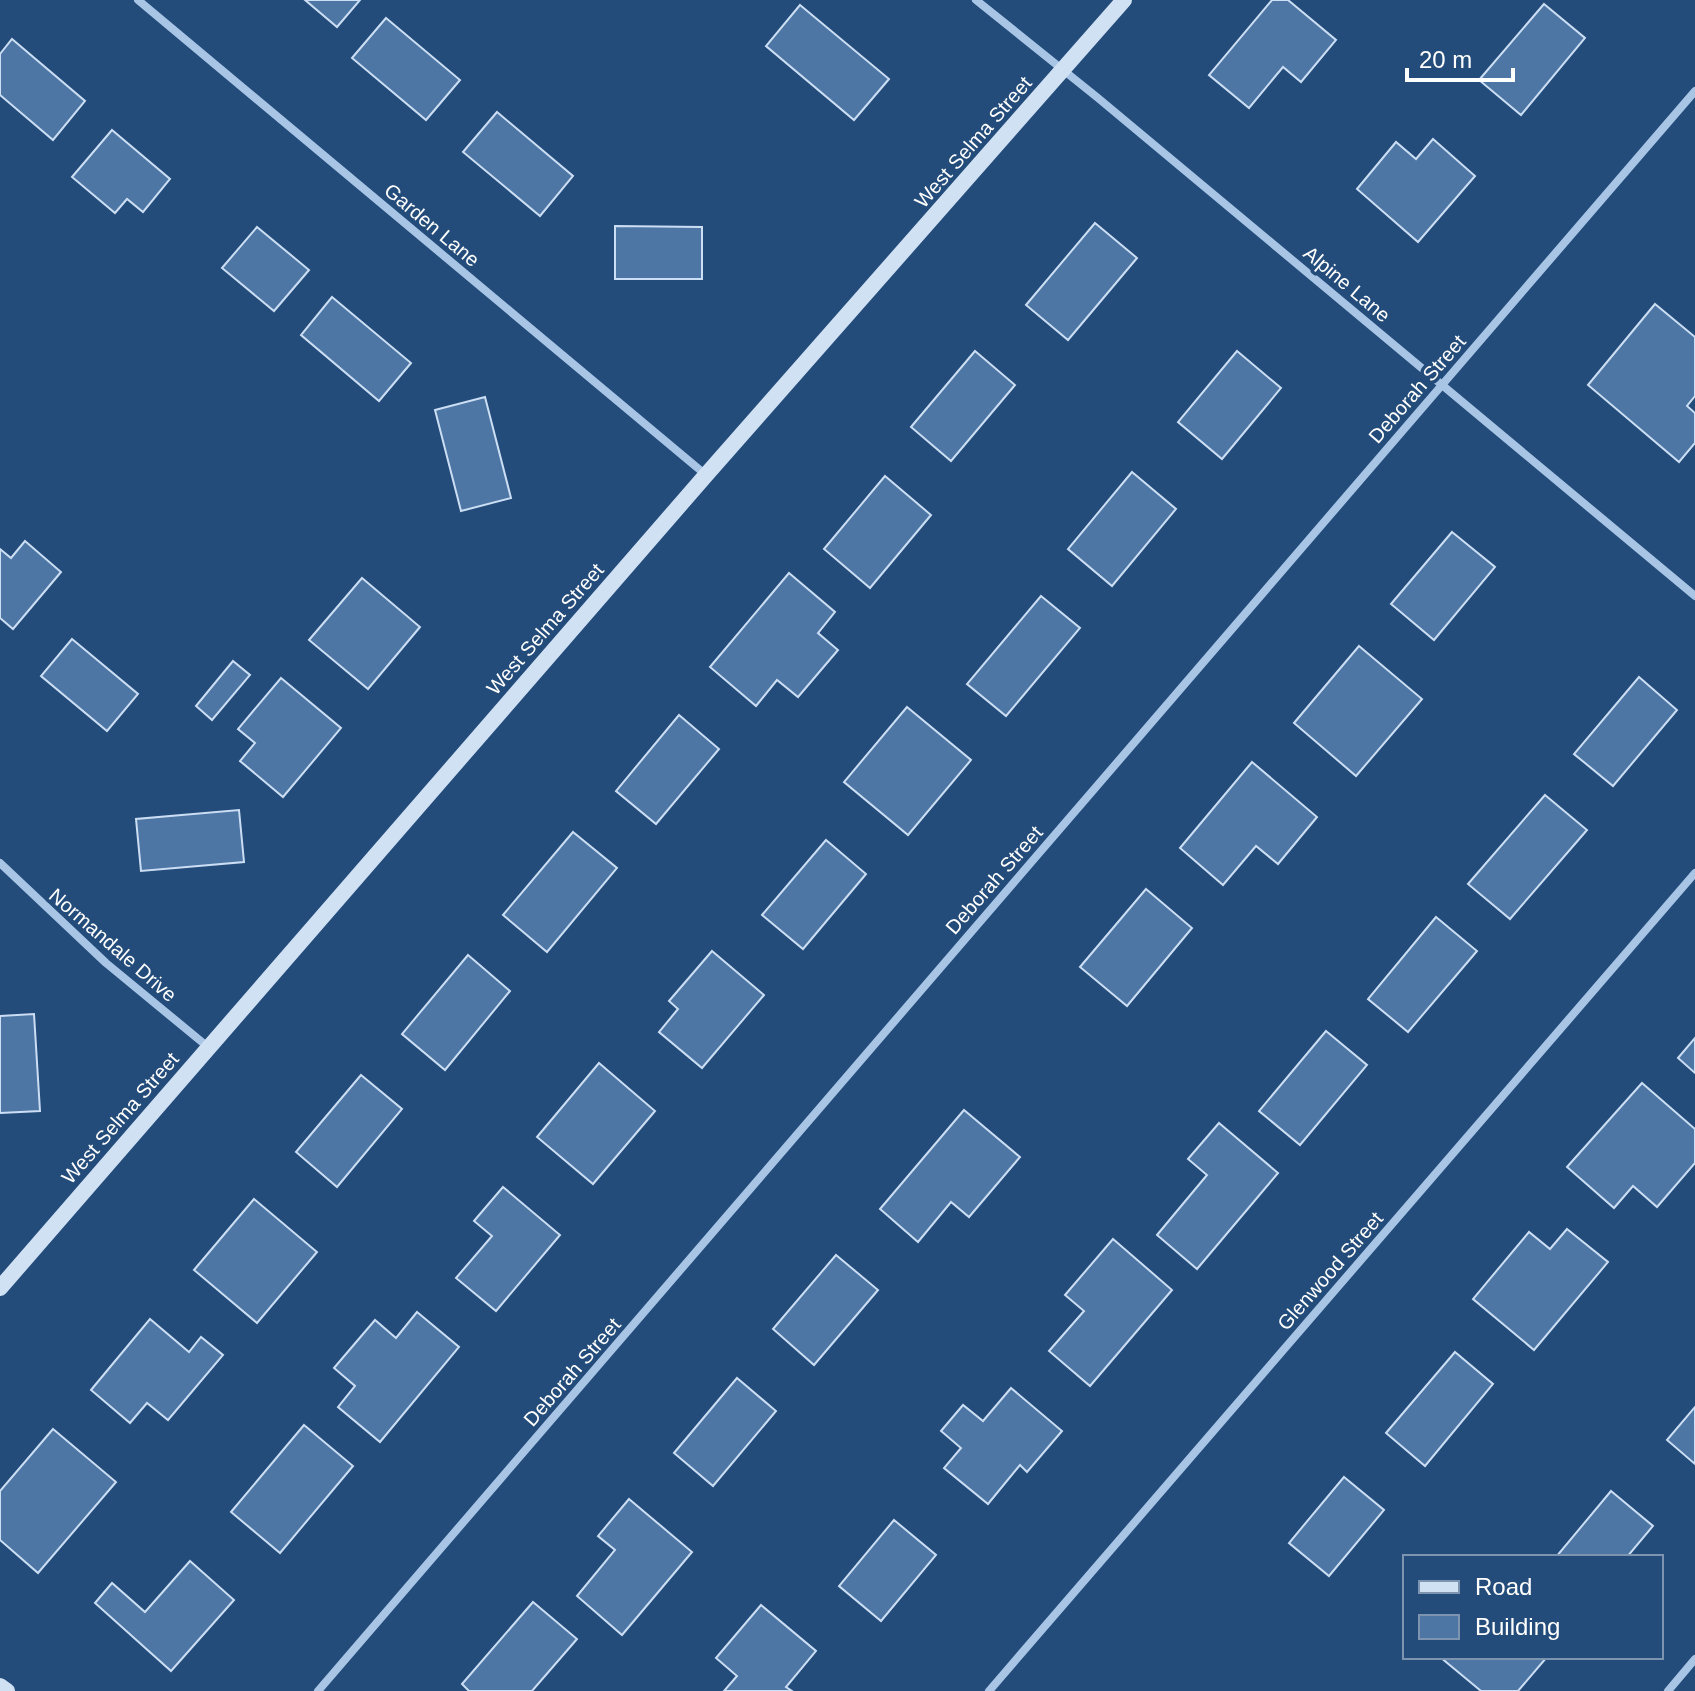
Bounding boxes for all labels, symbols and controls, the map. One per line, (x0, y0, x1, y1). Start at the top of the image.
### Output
scale bar (1407, 32, 1513, 82)
text: 20 m (1419, 46, 1472, 73)
street label: West Selma Street (910, 72, 1036, 212)
street label: Garden Lane (380, 179, 484, 271)
street label: Alpine Lane (1299, 242, 1395, 326)
street label: Deborah Street (1364, 330, 1470, 447)
street label: West Selma Street (482, 559, 608, 699)
street label: Deborah Street (941, 821, 1047, 938)
street label: Normandale Drive (45, 884, 181, 1006)
street label: West Selma Street (57, 1048, 183, 1188)
street label: Glenwood Street (1273, 1207, 1387, 1334)
street label: Deborah Street (519, 1313, 625, 1430)
legend (1403, 1555, 1663, 1659)
text: Road (1475, 1573, 1532, 1600)
text: Building (1475, 1613, 1560, 1640)

